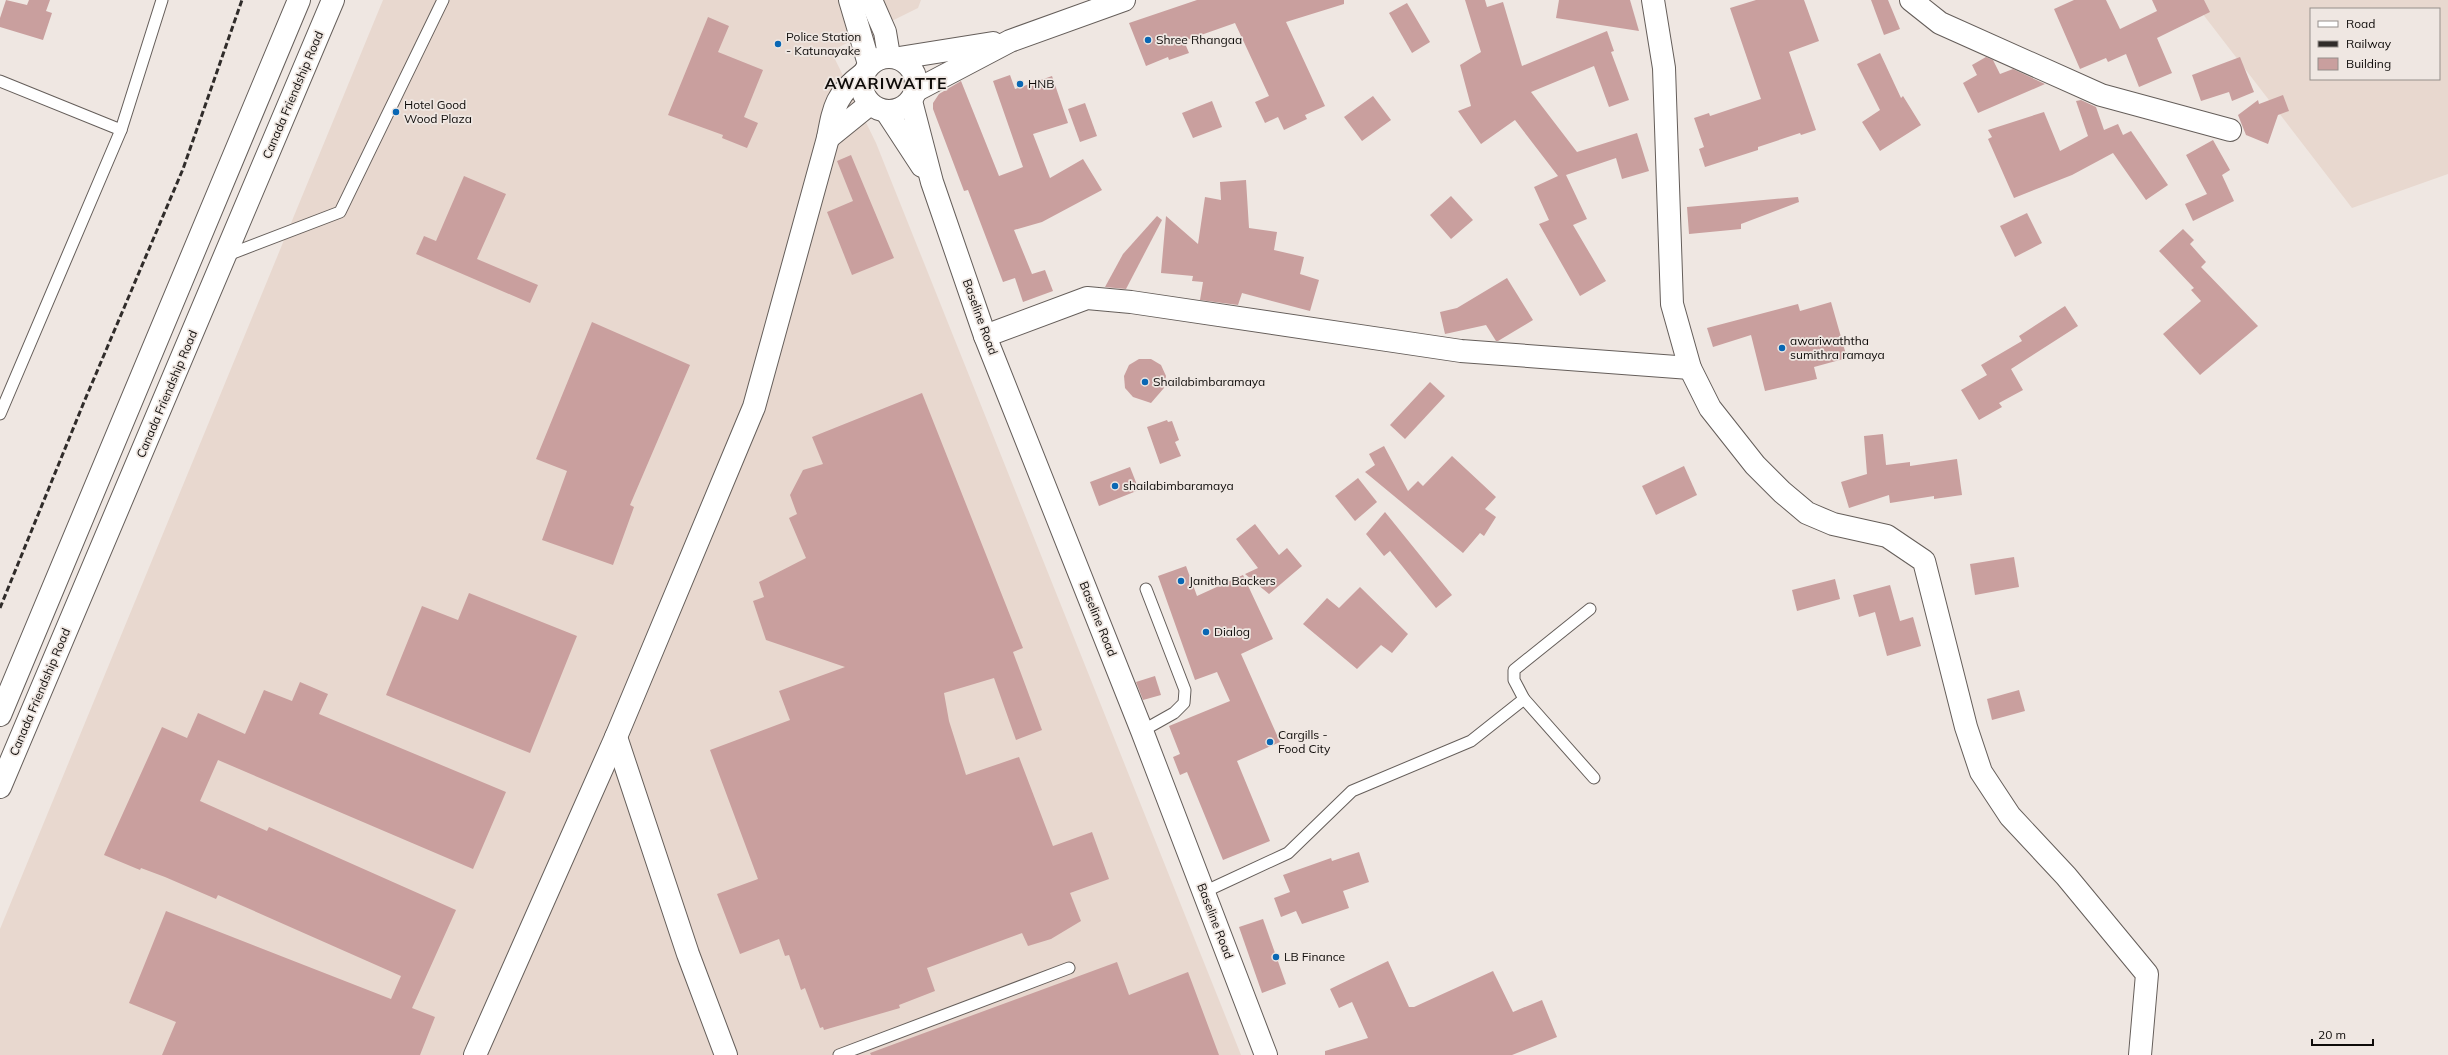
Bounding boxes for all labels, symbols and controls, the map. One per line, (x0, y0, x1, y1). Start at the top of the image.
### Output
legend (2310, 8, 2440, 80)
text: Road (2346, 16, 2375, 31)
street label: Canada Friendship Road (259, 29, 326, 161)
place label: Police Station - Katunayake (786, 29, 861, 58)
place label: Shree Rhangaa (1156, 32, 1242, 47)
marker: Shree Rhangaa (1143, 35, 1153, 45)
text: Railway (2346, 36, 2392, 51)
marker: Police Station - Katunayake (773, 39, 783, 49)
text: Building (2346, 56, 2391, 71)
district label: AWARIWATTE (824, 73, 948, 93)
place label: HNB (1028, 76, 1054, 91)
marker: HNB (1015, 79, 1025, 89)
place label: Hotel Good Wood Plaza (404, 97, 472, 126)
marker: Hotel Good Wood Plaza (391, 107, 401, 117)
street label: Baseline Road (960, 277, 1001, 357)
street label: Canada Friendship Road (133, 328, 200, 460)
place label: awariwaththa sumithra ramaya (1790, 333, 1885, 362)
marker: awariwaththa sumithra ramaya (1777, 343, 1787, 353)
place label: Shailabimbaramaya (1153, 374, 1265, 389)
marker: Shailabimbaramaya (1140, 377, 1150, 387)
place label: shailabimbaramaya (1123, 478, 1234, 493)
marker: shailabimbaramaya (1110, 481, 1120, 491)
place label: Janitha Backers (1189, 573, 1276, 588)
marker: Janitha Backers (1176, 576, 1186, 586)
street label: Baseline Road (1077, 579, 1120, 659)
place label: Dialog (1214, 624, 1250, 639)
street label: Canada Friendship Road (6, 626, 73, 758)
marker: Dialog (1201, 627, 1211, 637)
place label: Cargills - Food City (1278, 727, 1331, 756)
marker: Cargills - Food City (1265, 737, 1275, 747)
street label: Baseline Road (1194, 881, 1237, 961)
place label: LB Finance (1284, 949, 1345, 964)
marker: LB Finance (1271, 952, 1281, 962)
scale bar (2312, 1021, 2373, 1047)
text: 20 m (2318, 1027, 2346, 1042)

